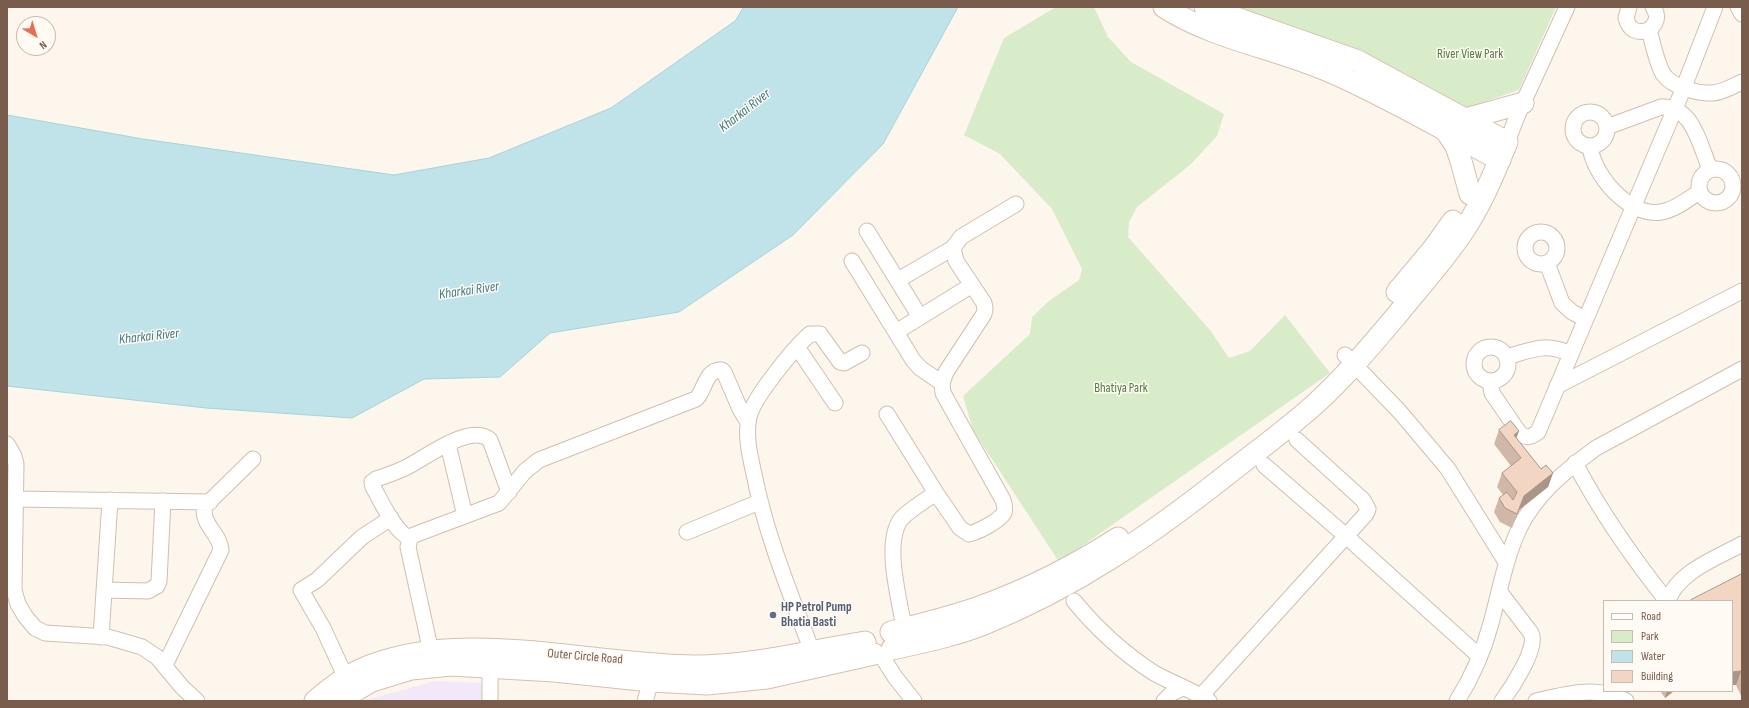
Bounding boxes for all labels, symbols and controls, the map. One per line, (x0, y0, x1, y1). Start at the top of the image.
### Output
north arrow (16, 16, 56, 56)
text: N (37, 38, 49, 52)
park label: River View Park (1437, 47, 1503, 63)
water label: Kharkai River (716, 86, 774, 136)
water label: Kharkai River (438, 278, 500, 304)
water label: Kharkai River (118, 325, 180, 349)
park label: Bhatiya Park (1094, 381, 1148, 397)
place label: HP Petrol Pump Bhatia Basti (781, 600, 852, 631)
legend (1603, 600, 1733, 692)
text: Road (1641, 609, 1661, 624)
marker: HP Petrol Pump Bhatia Basti (768, 610, 778, 620)
text: Park (1641, 629, 1659, 644)
street label: Outer Circle Road (547, 646, 623, 668)
text: Water (1641, 649, 1665, 664)
text: Building (1641, 669, 1673, 684)

